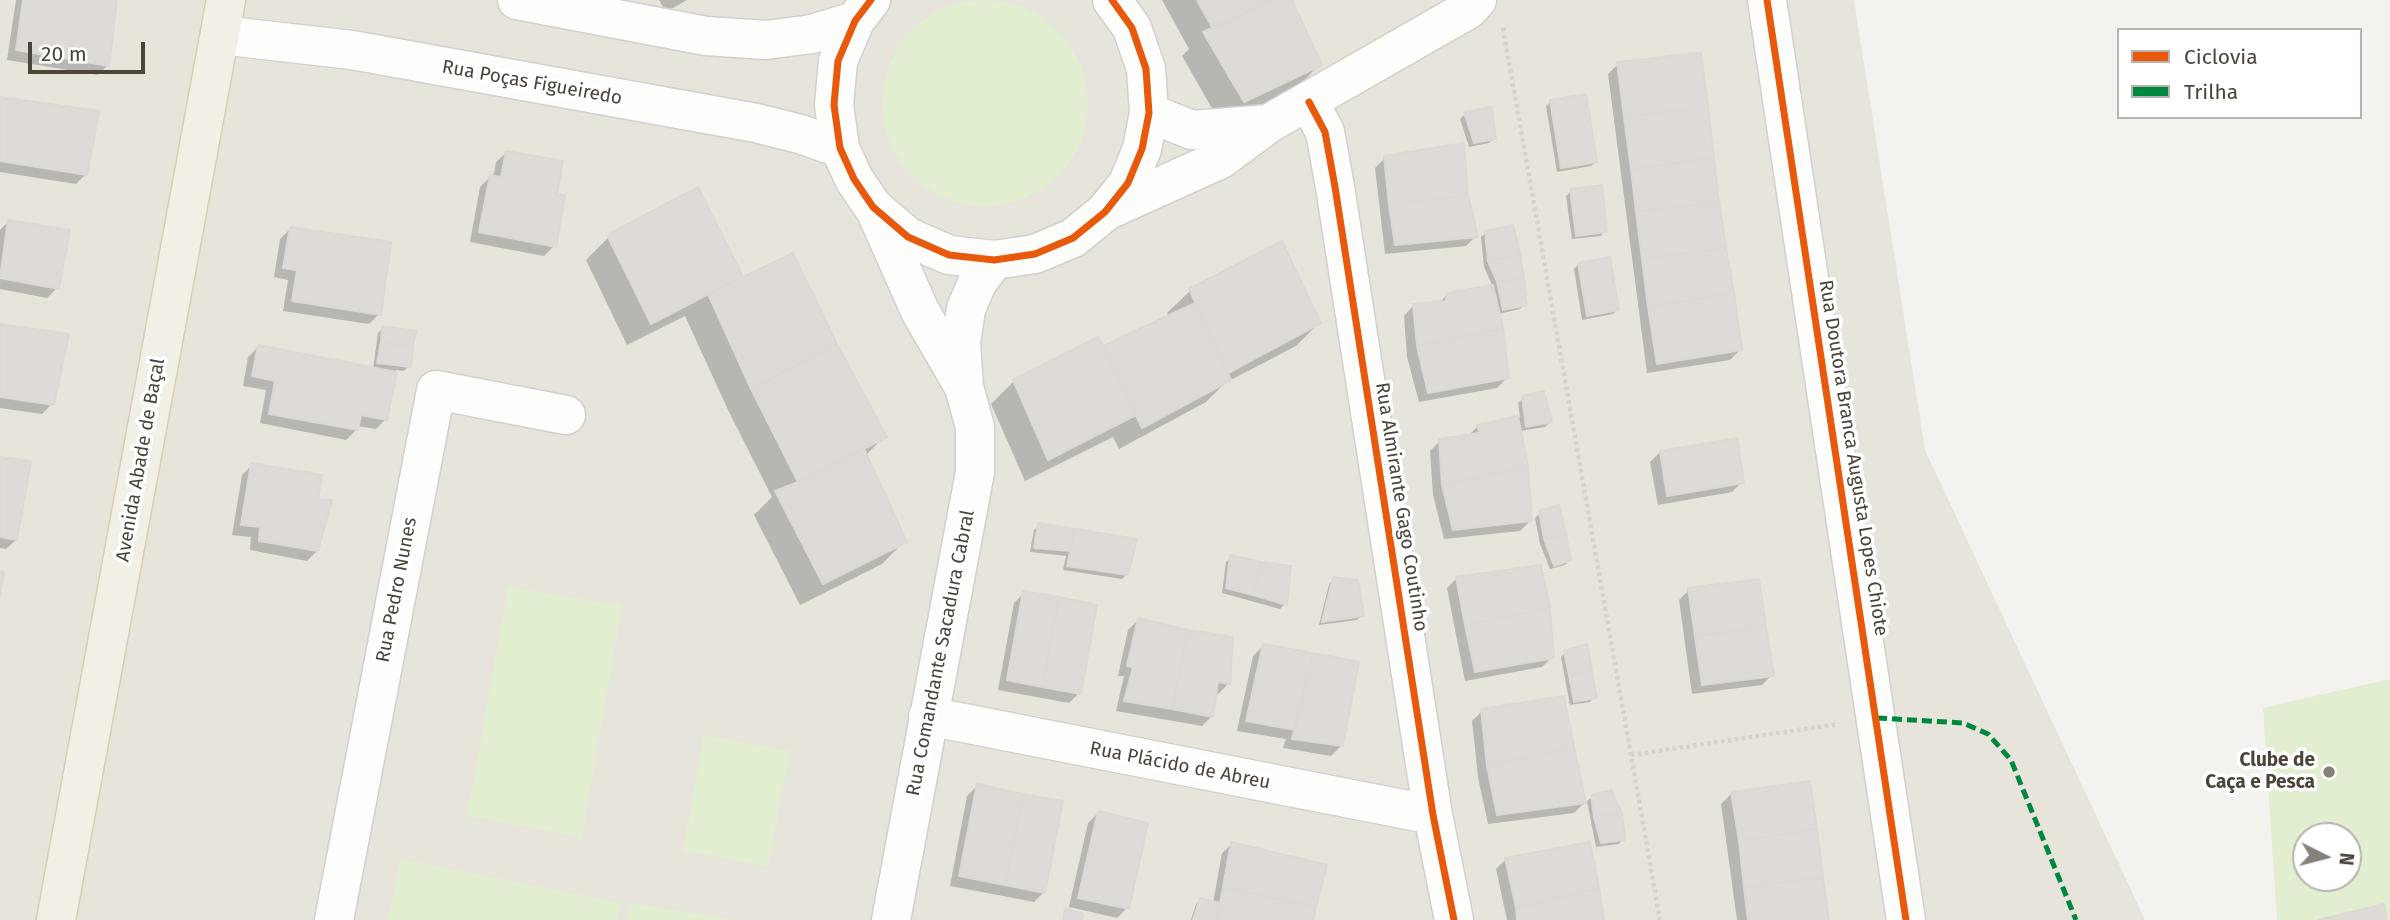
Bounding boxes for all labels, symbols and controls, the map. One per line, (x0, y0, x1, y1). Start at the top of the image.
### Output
scale bar (32, 28, 149, 72)
legend (2117, 28, 2362, 119)
text: 20 m (41, 41, 87, 67)
text: Ciclovia (2184, 44, 2258, 70)
street label: Rua Poças Figueiredo (440, 56, 624, 110)
text: Trilha (2184, 79, 2238, 105)
street label: Rua Doutora Branca Augusta Lopes Chiote (1814, 278, 1892, 638)
street label: Avenida Abade de Baçal (112, 357, 170, 563)
street label: Rua Almirante Gago Coutinho (1370, 381, 1432, 633)
street label: Rua Comandante Sacadura Cabral (902, 508, 980, 798)
street label: Rua Pedro Nunes (372, 515, 422, 665)
street label: Rua Plácido de Abreu (1088, 737, 1272, 795)
place label: Clube de Caça e Pesca (2205, 750, 2315, 794)
marker: Clube de Caça e Pesca (2321, 764, 2337, 780)
north arrow (2292, 822, 2362, 892)
text: N (2334, 852, 2358, 867)

